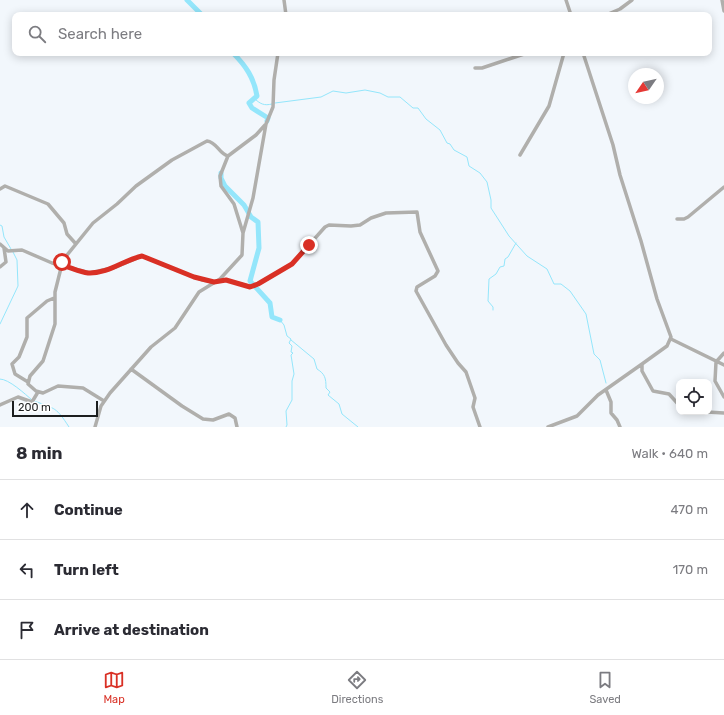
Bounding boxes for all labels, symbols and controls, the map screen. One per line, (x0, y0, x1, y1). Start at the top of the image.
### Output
search box (12, 12, 712, 56)
icon: search (26, 23, 48, 45)
text: Search here (58, 25, 142, 43)
north arrow (628, 68, 664, 104)
route end (300, 236, 318, 254)
route start (53, 253, 71, 271)
map controls (676, 379, 712, 415)
button: locate (676, 379, 712, 415)
scale bar (12, 399, 98, 418)
text: 200 m (18, 401, 51, 414)
text: 8 min (16, 443, 63, 463)
text: Walk · 640 m (631, 446, 708, 461)
icon: ahead (16, 499, 38, 521)
text: Continue (54, 501, 123, 519)
text: 470 m (670, 502, 708, 517)
icon: left (16, 559, 38, 581)
text: Turn left (54, 561, 119, 579)
text: 170 m (673, 562, 708, 577)
icon: arrive (16, 619, 38, 641)
text: Arrive at destination (54, 621, 209, 639)
tab: Map (103, 669, 125, 706)
tab: Directions (331, 669, 383, 706)
tab: Saved (590, 669, 621, 706)

